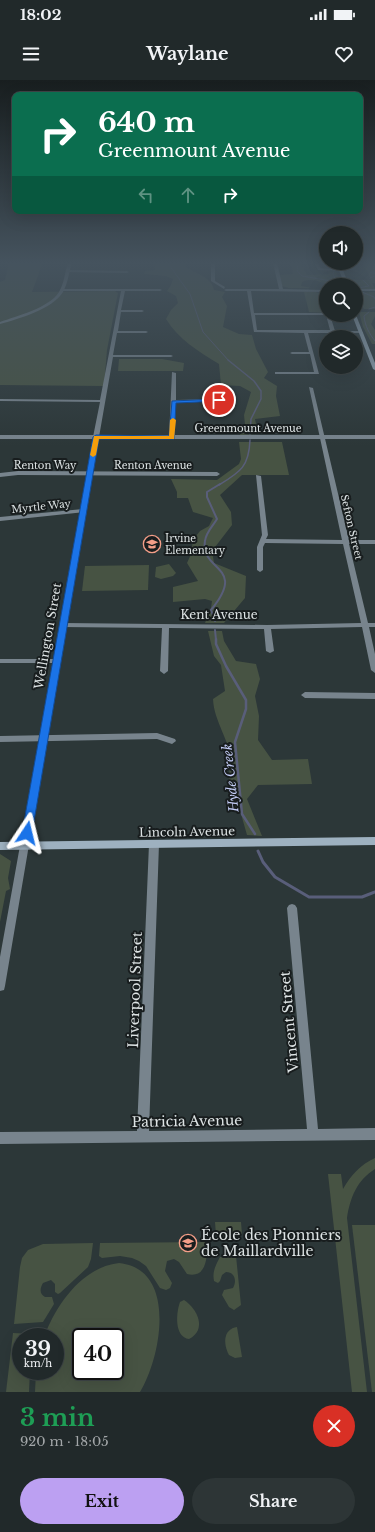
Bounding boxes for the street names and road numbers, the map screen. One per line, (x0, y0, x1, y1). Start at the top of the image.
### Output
street label: Greenmount Avenue (195, 422, 302, 435)
street label: Renton Way (14, 459, 77, 472)
street label: Renton Avenue (114, 459, 192, 472)
street label: Sefton Street (338, 493, 365, 561)
street label: Myrtle Way (11, 497, 72, 516)
street label: Wellington Street (31, 581, 64, 691)
street label: Kent Avenue (180, 607, 258, 622)
street label: Lincoln Avenue (139, 823, 235, 840)
street label: Liverpool Street (124, 931, 146, 1048)
street label: Vincent Street (276, 970, 302, 1075)
street label: Patricia Avenue (132, 1111, 242, 1131)

